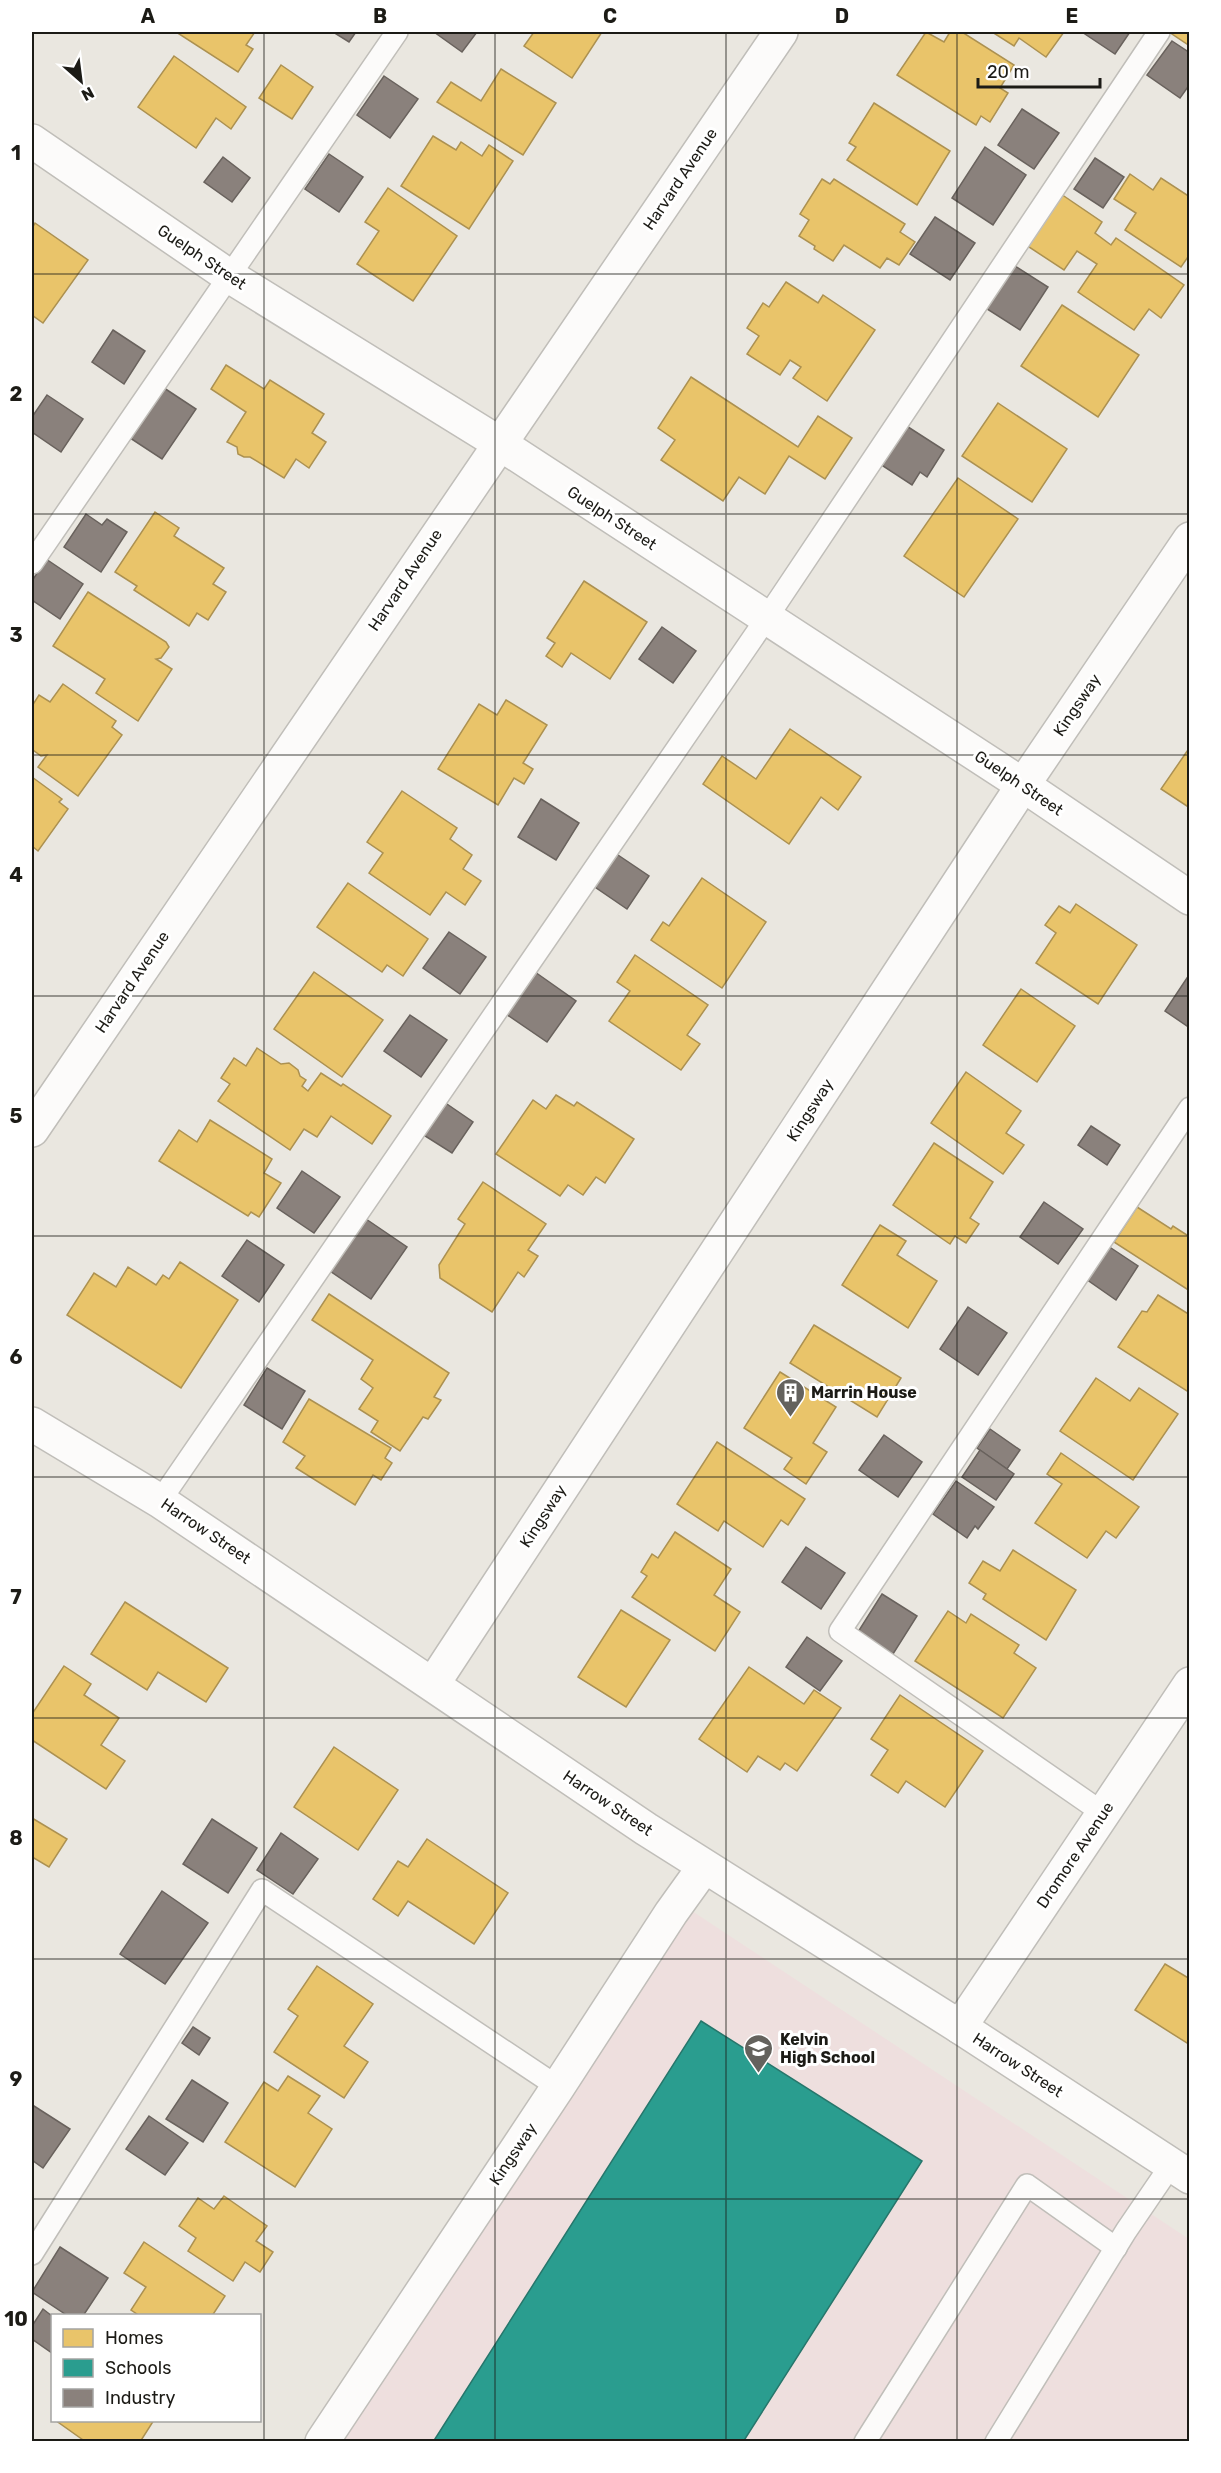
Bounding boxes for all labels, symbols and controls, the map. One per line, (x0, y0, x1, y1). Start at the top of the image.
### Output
text: A (141, 4, 156, 28)
text: B (373, 4, 387, 28)
text: C (603, 4, 617, 28)
text: D (835, 4, 849, 28)
text: E (1066, 4, 1078, 28)
north arrow (51, 51, 111, 111)
scale bar (978, 51, 1100, 89)
text: 20 m (987, 61, 1029, 83)
text: N (78, 83, 97, 105)
street label: Harvard Avenue (639, 124, 721, 234)
text: 1 (11, 141, 21, 165)
street label: Guelph Street (154, 220, 250, 294)
text: 2 (10, 382, 23, 406)
street label: Guelph Street (564, 482, 660, 554)
street label: Harvard Avenue (364, 525, 446, 635)
text: 3 (9, 623, 23, 647)
street label: Kingsway (1049, 670, 1105, 740)
street label: Guelph Street (971, 746, 1067, 820)
text: 4 (9, 863, 23, 887)
street label: Harvard Avenue (91, 927, 173, 1037)
street label: Kingsway (783, 1075, 837, 1145)
text: 5 (10, 1104, 23, 1128)
text: 6 (9, 1345, 23, 1369)
building icon: Marrin House (774, 1376, 806, 1418)
place label: Marrin House (811, 1383, 917, 1402)
street label: Kingsway (516, 1481, 570, 1551)
street label: Harrow Street (158, 1494, 254, 1568)
text: 7 (10, 1585, 22, 1609)
street label: Harrow Street (560, 1766, 656, 1840)
street label: Dromore Avenue (1032, 1798, 1118, 1912)
text: 8 (9, 1826, 23, 1850)
street label: Harrow Street (969, 2029, 1067, 2101)
place label: Kelvin High School (780, 2030, 875, 2067)
school or university icon: Kelvin High School (743, 2032, 775, 2074)
text: 9 (10, 2067, 23, 2091)
street label: Kingsway (485, 2119, 541, 2189)
text: 10 (4, 2307, 28, 2331)
legend (51, 2314, 261, 2422)
text: Homes (105, 2327, 163, 2349)
text: Schools (105, 2357, 171, 2379)
text: Industry (105, 2387, 175, 2409)

